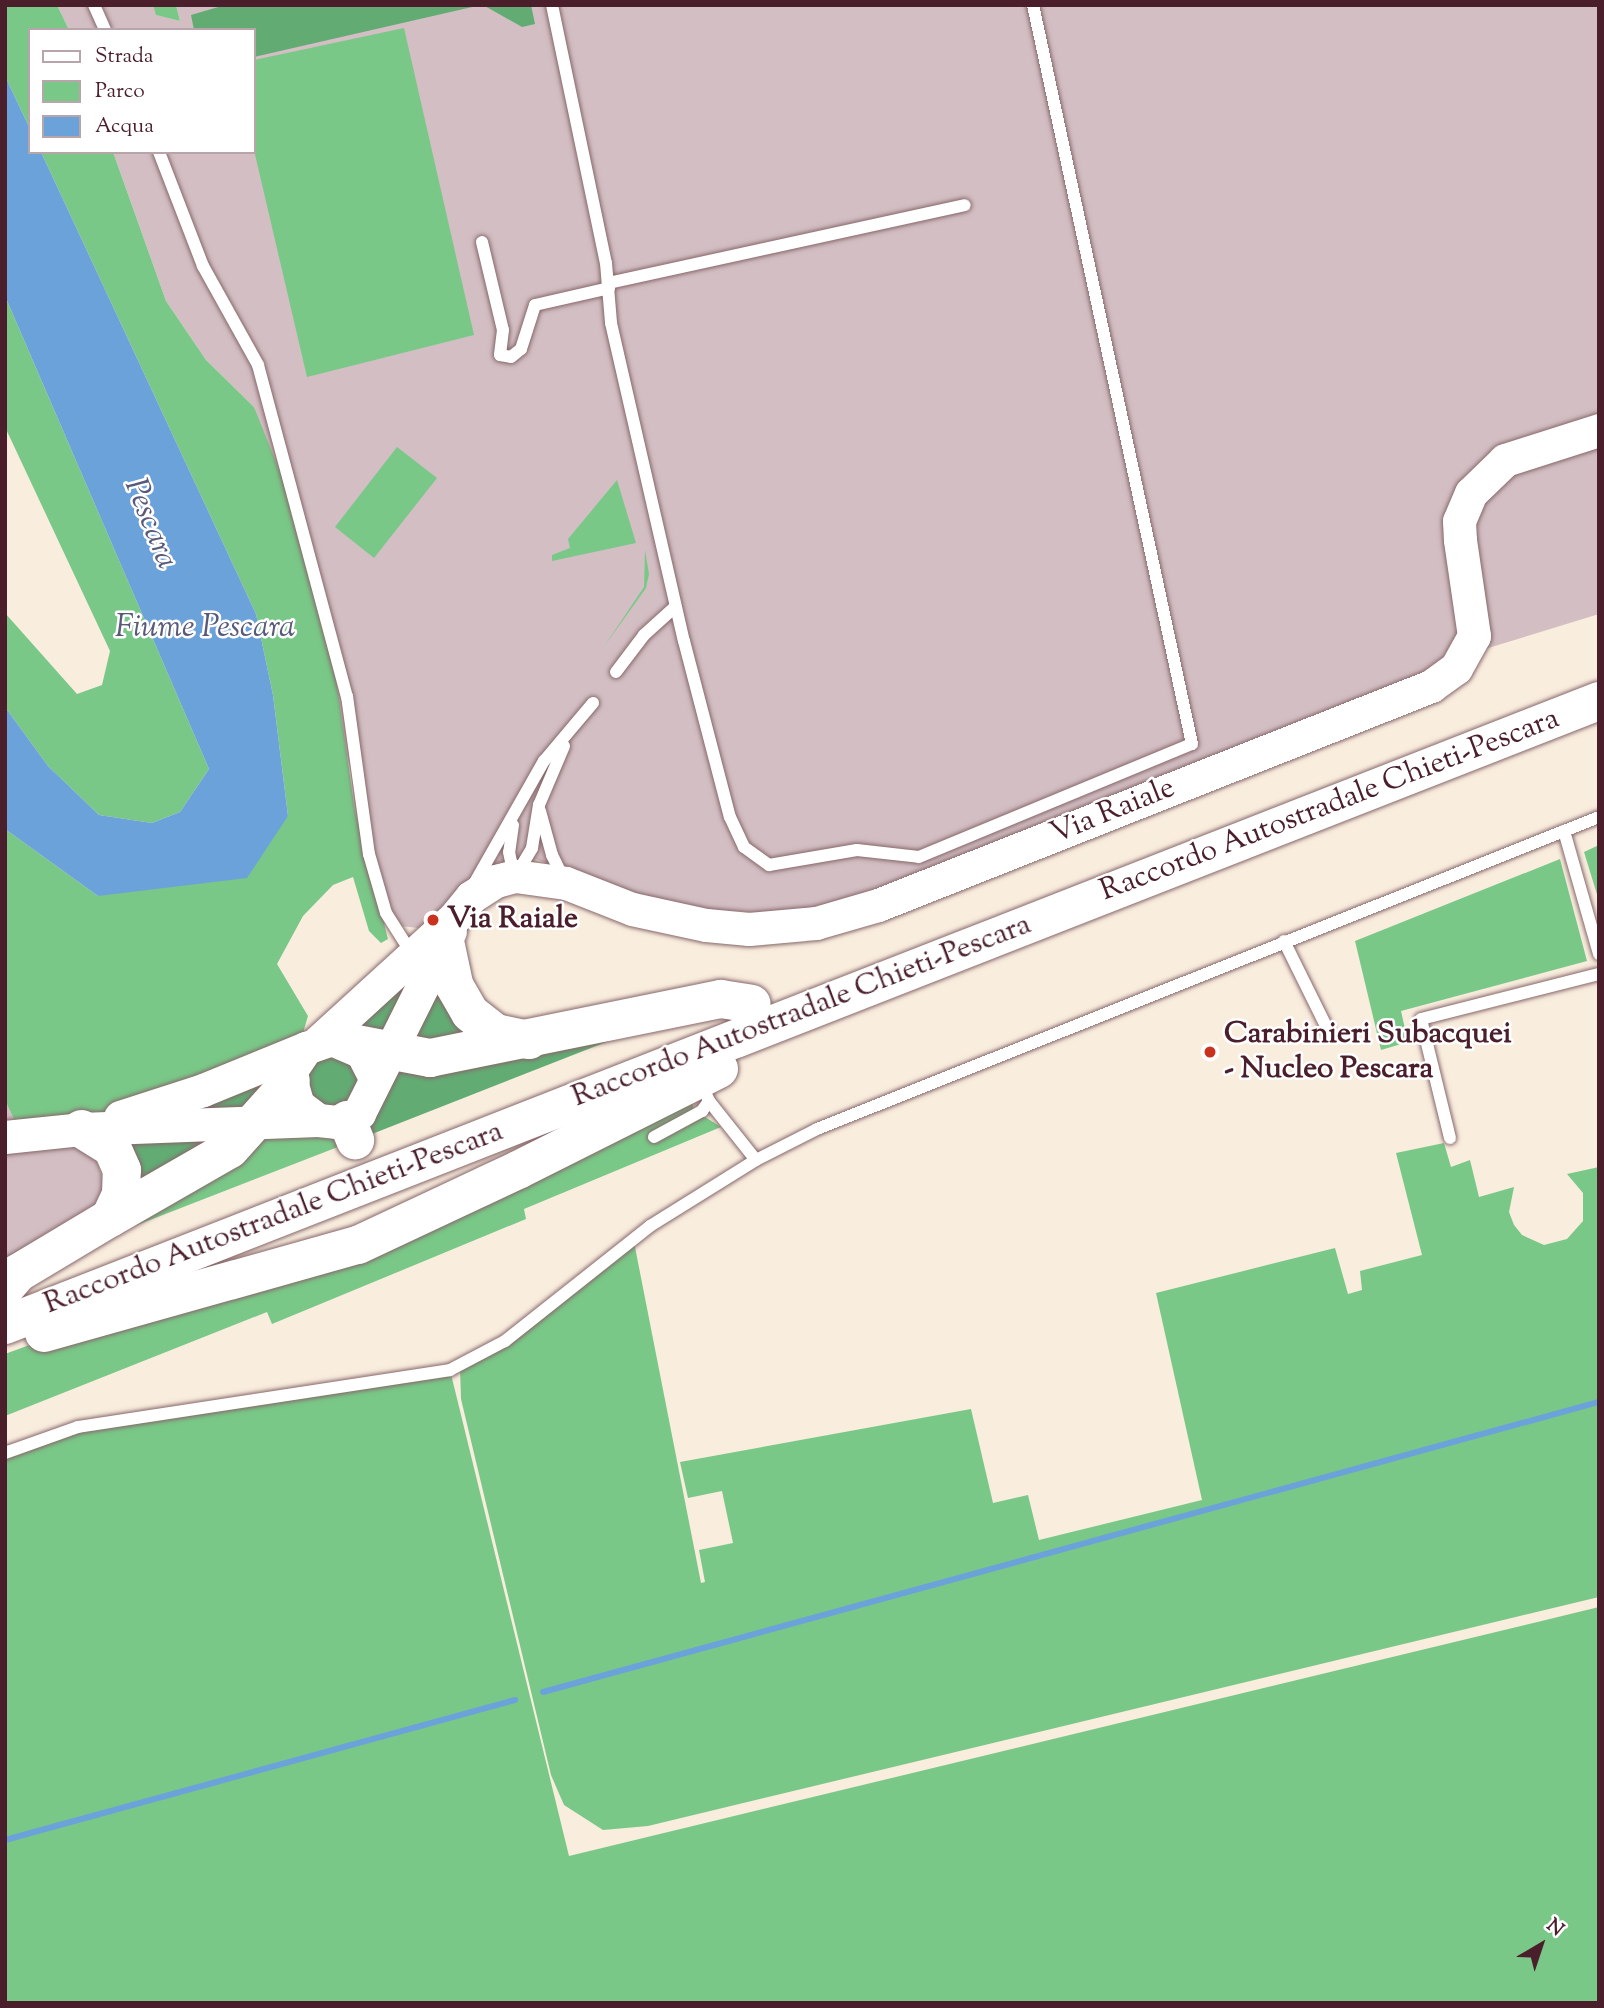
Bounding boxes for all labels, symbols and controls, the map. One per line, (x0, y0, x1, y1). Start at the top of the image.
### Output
legend (28, 28, 256, 154)
text: Strada (95, 42, 154, 72)
text: Parco (95, 77, 145, 107)
text: Acqua (95, 112, 154, 142)
water label: Pescara (115, 473, 185, 575)
water label: Fiume Pescara (115, 609, 295, 647)
street label: Raccordo Autostradale Chieti-Pescara (1095, 702, 1565, 910)
street label: Via Raiale (1046, 771, 1180, 853)
place label: Via Raiale (447, 902, 578, 938)
street label: Raccordo Autostradale Chieti-Pescara (567, 908, 1037, 1116)
marker: Via Raiale (425, 912, 441, 928)
place label: Carabinieri Subacquei - Nucleo Pescara (1224, 1017, 1512, 1088)
marker: Carabinieri Subacquei - Nucleo Pescara (1202, 1044, 1218, 1060)
street label: Raccordo Autostradale Chieti-Pescara (39, 1115, 509, 1323)
north arrow (1506, 1910, 1576, 1980)
text: N (1540, 1913, 1569, 1944)

